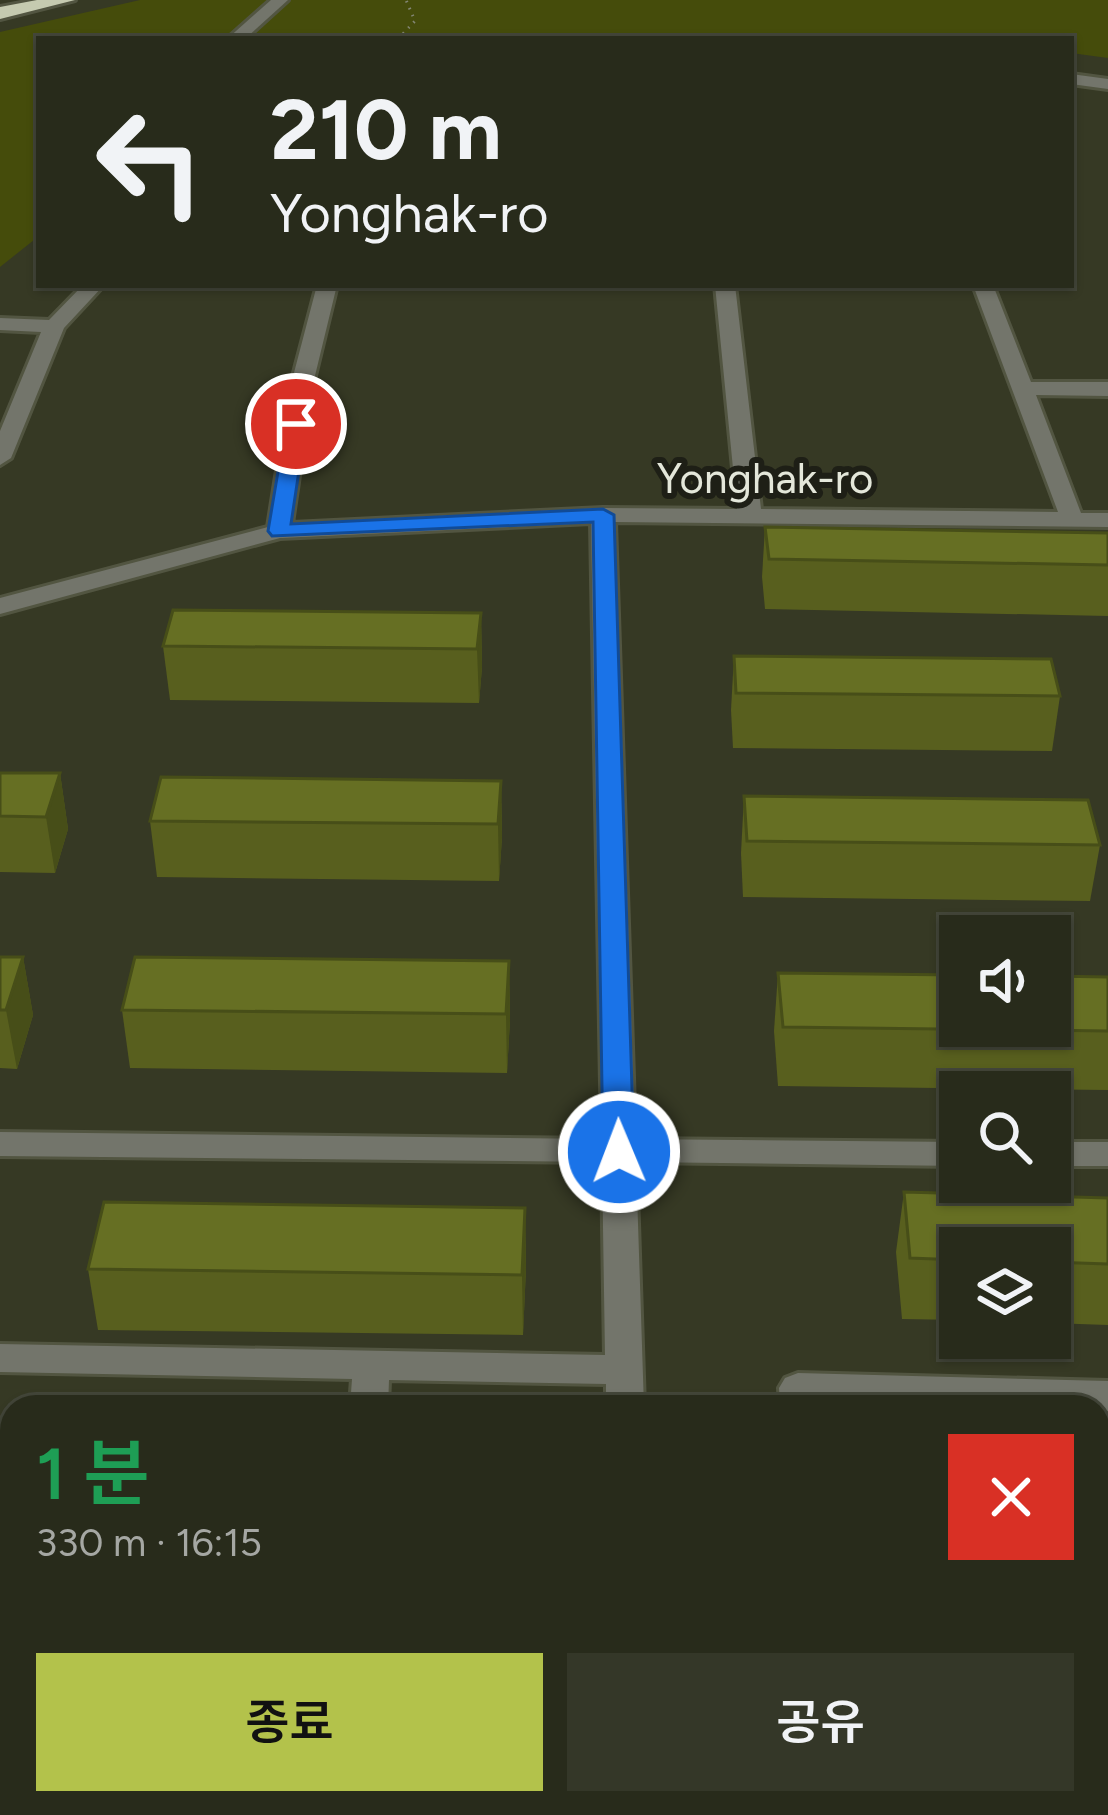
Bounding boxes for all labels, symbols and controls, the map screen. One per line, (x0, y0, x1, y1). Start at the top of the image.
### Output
text: 210 m (270, 79, 502, 180)
icon: left (72, 84, 228, 240)
text: Yonghak-ro (270, 181, 548, 246)
pin (245, 373, 347, 475)
icon: arrive (263, 391, 329, 457)
street label: Yonghak-ro (657, 453, 873, 504)
map controls (939, 915, 1071, 1359)
button: sound (939, 915, 1071, 1047)
button: search (939, 1071, 1071, 1203)
position arrow (556, 1089, 682, 1215)
button: layers (939, 1227, 1071, 1359)
text: 1 분 (36, 1431, 150, 1517)
button: close (948, 1434, 1074, 1560)
text: 330 m · 16:15 (36, 1519, 262, 1566)
button: 종료 (36, 1653, 543, 1791)
button: 공유 (567, 1653, 1074, 1791)

